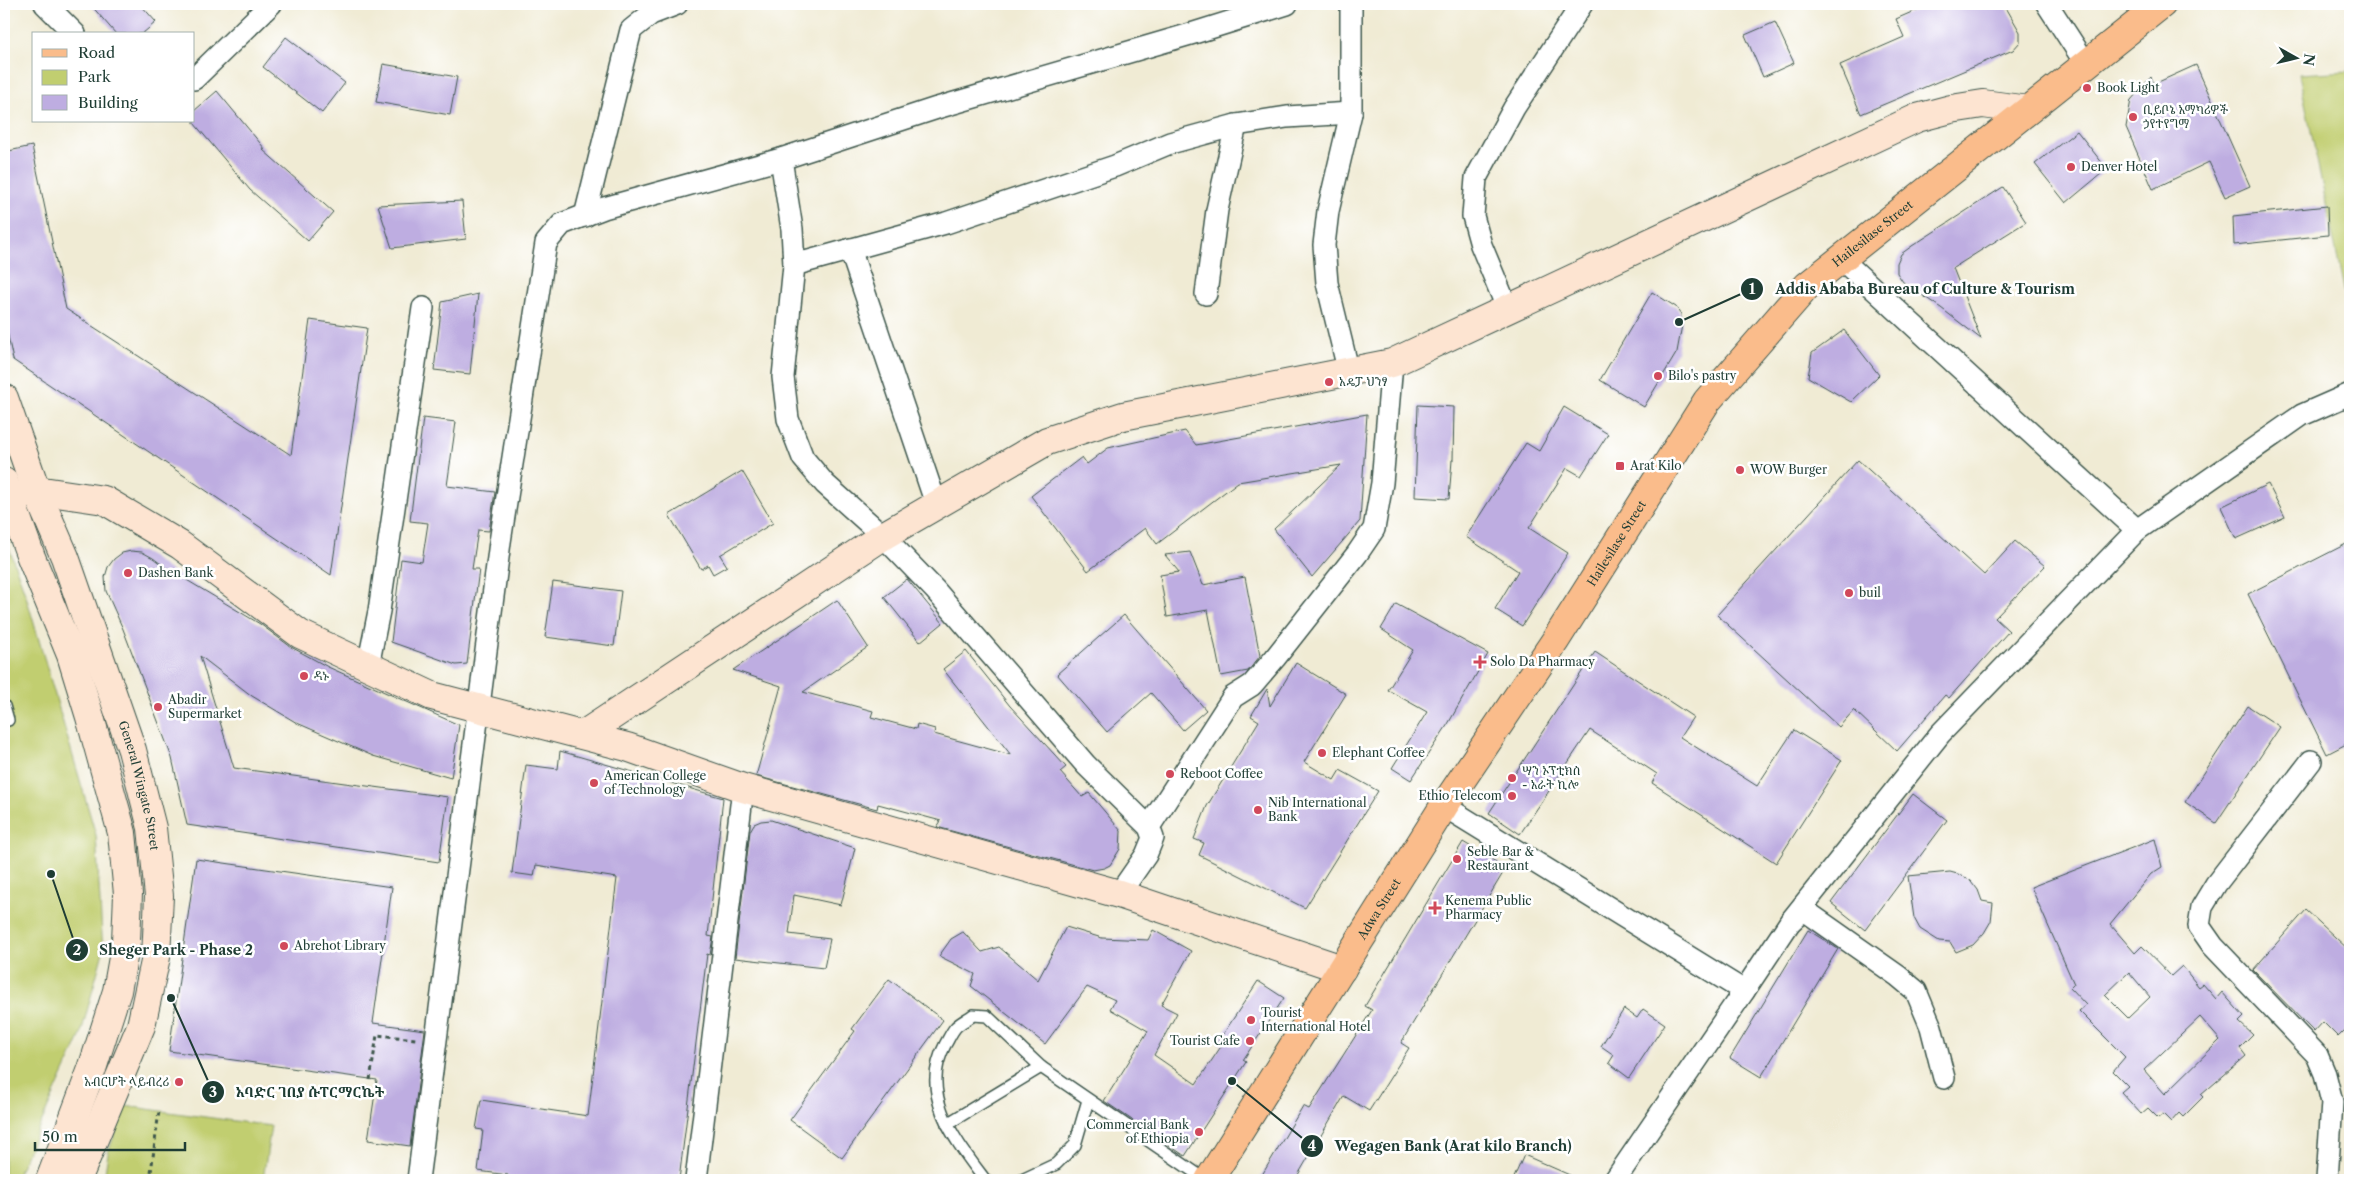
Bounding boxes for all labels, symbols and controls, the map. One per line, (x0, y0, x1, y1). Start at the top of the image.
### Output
legend (32, 32, 195, 122)
north arrow (2272, 32, 2322, 82)
text: Road (78, 43, 115, 62)
text: N (2299, 53, 2319, 67)
text: Park (78, 67, 112, 86)
place label: Book Light (2097, 80, 2160, 95)
marker: Book Light (2081, 82, 2093, 94)
text: Building (78, 93, 138, 112)
place label: ቢይቦኔ አማካሪዎች ኃየተየግማ (2143, 102, 2229, 131)
marker: ቢይቦኔ አማካሪዎች ኃየተየግማ (2127, 111, 2139, 123)
place label: Denver Hotel (2081, 159, 2158, 174)
marker: Denver Hotel (2065, 161, 2077, 173)
street label: Hailesilase Street (1829, 196, 1916, 270)
callout: Addis Ababa Bureau of Culture & Tourism (1740, 274, 2085, 303)
text: 1 (1749, 279, 1756, 298)
text: Addis Ababa Bureau of Culture & Tourism (1774, 280, 2075, 298)
place label: Bilo's pastry (1668, 368, 1737, 383)
marker: Bilo's pastry (1652, 370, 1664, 382)
place label: አዴፓ ህንፃ (1339, 374, 1388, 389)
marker: አዴፓ ህንፃ (1323, 376, 1335, 388)
place label: Arat Kilo (1629, 458, 1682, 473)
marker: Arat Kilo (1614, 460, 1626, 472)
place label: WOW Burger (1749, 462, 1827, 477)
marker: WOW Burger (1734, 464, 1746, 476)
street label: Hailesilase Street (1584, 497, 1649, 589)
place label: Dashen Bank (138, 565, 214, 580)
marker: Dashen Bank (122, 567, 134, 579)
place label: buil (1859, 585, 1881, 600)
marker: buil (1843, 587, 1855, 599)
place label: Solo Da Pharmacy (1490, 654, 1595, 669)
marker: Solo Da Pharmacy (1474, 656, 1486, 668)
place label: ዳኑ (314, 668, 329, 683)
marker: ዳኑ (298, 670, 310, 682)
place label: Abadir Supermarket (167, 692, 242, 721)
marker: Abadir Supermarket (152, 701, 164, 713)
street label: General Wingate Street (115, 719, 162, 852)
place label: Elephant Coffee (1332, 745, 1425, 760)
marker: Elephant Coffee (1316, 747, 1328, 759)
place label: ሣን ኦፕቲክስ - አራት ኪሎ (1522, 763, 1581, 792)
place label: Reboot Coffee (1180, 766, 1263, 781)
place label: American College of Technology (603, 768, 707, 797)
marker: Reboot Coffee (1164, 768, 1176, 780)
marker: ሣን ኦፕቲክስ - አራት ኪሎ (1506, 772, 1518, 784)
marker: American College of Technology (588, 777, 600, 789)
place label: Ethio Telecom (1418, 788, 1502, 803)
marker: Ethio Telecom (1506, 790, 1518, 802)
place label: Nib International Bank (1268, 795, 1367, 824)
marker: Nib International Bank (1252, 804, 1264, 816)
place label: Seble Bar & Restaurant (1467, 844, 1534, 873)
marker: Seble Bar & Restaurant (1451, 853, 1463, 865)
street label: Adwa Street (1354, 875, 1404, 943)
place label: Kenema Public Pharmacy (1445, 893, 1532, 922)
marker: Kenema Public Pharmacy (1429, 902, 1441, 914)
callout: Sheger Park - Phase 2 (64, 935, 263, 964)
place label: Abrehot Library (293, 938, 386, 953)
text: 2 (73, 940, 82, 959)
marker: Abrehot Library (278, 940, 290, 952)
text: Sheger Park - Phase 2 (99, 941, 253, 959)
place label: Tourist International Hotel (1261, 1005, 1371, 1034)
marker: Tourist International Hotel (1245, 1014, 1257, 1026)
place label: Tourist Cafe (1170, 1033, 1240, 1048)
marker: Tourist Cafe (1244, 1035, 1256, 1047)
place label: አብርሆት ላይብረሪ (84, 1074, 169, 1089)
marker: አብርሆት ላይብረሪ (173, 1076, 185, 1088)
callout: አባድር ገበያ ሱፐርማርኬት (201, 1078, 395, 1107)
text: 3 (209, 1082, 217, 1101)
text: አባድር ገበያ ሱፐርማርኬት (236, 1083, 385, 1101)
place label: Commercial Bank of Ethiopia (1086, 1117, 1190, 1146)
scale bar (35, 1119, 185, 1151)
marker: Commercial Bank of Ethiopia (1193, 1126, 1205, 1138)
text: 50 m (42, 1127, 78, 1146)
callout: Wegagen Bank (Arat kilo Branch) (1299, 1131, 1581, 1160)
text: 4 (1308, 1136, 1317, 1155)
text: Wegagen Bank (Arat kilo Branch) (1333, 1137, 1572, 1155)

